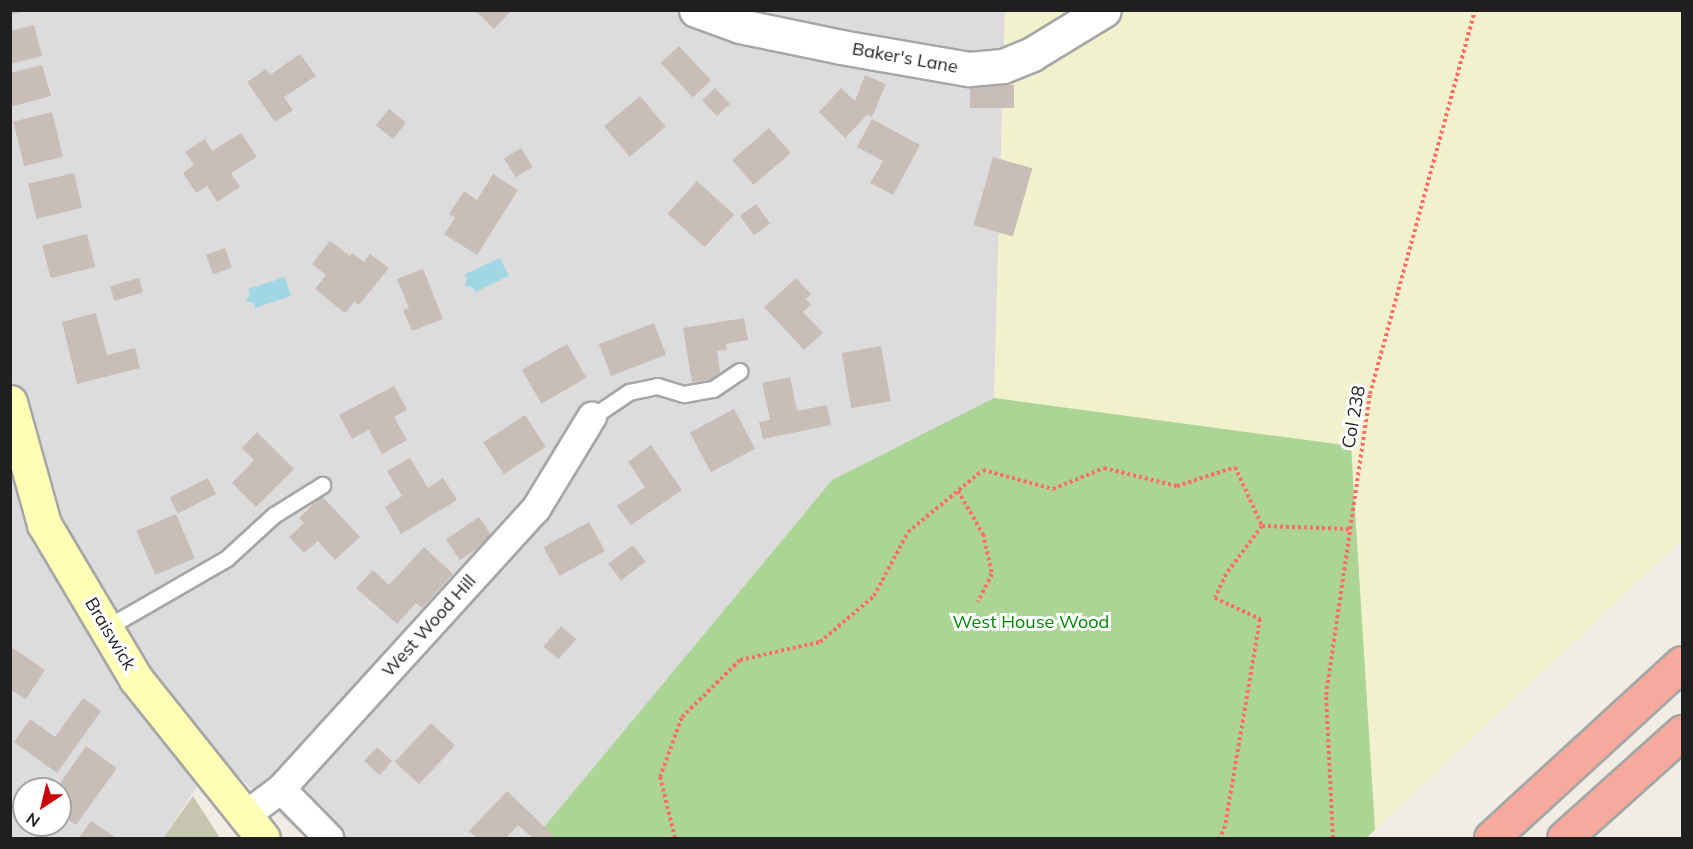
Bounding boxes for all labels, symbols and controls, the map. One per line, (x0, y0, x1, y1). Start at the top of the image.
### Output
street label: Baker's Lane (850, 38, 960, 78)
street label: Col 238 (1338, 384, 1370, 450)
street label: West Wood Hill (377, 570, 481, 682)
street label: Braiswick (80, 594, 140, 674)
park label: West House Wood (953, 611, 1109, 633)
north arrow (12, 777, 72, 837)
text: N (22, 808, 44, 832)

